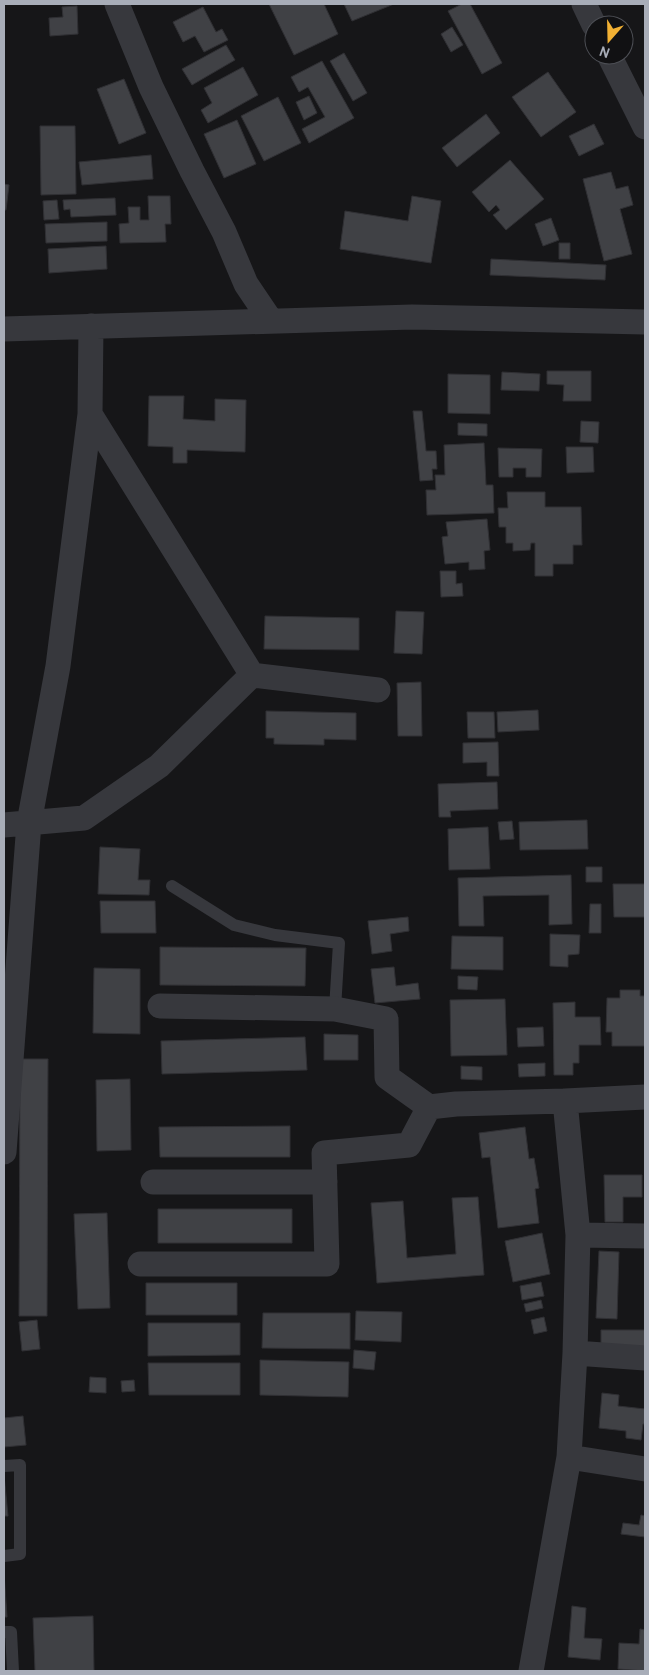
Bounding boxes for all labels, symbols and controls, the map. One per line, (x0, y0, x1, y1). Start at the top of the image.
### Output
north arrow (584, 15, 634, 65)
text: N (597, 41, 613, 61)

